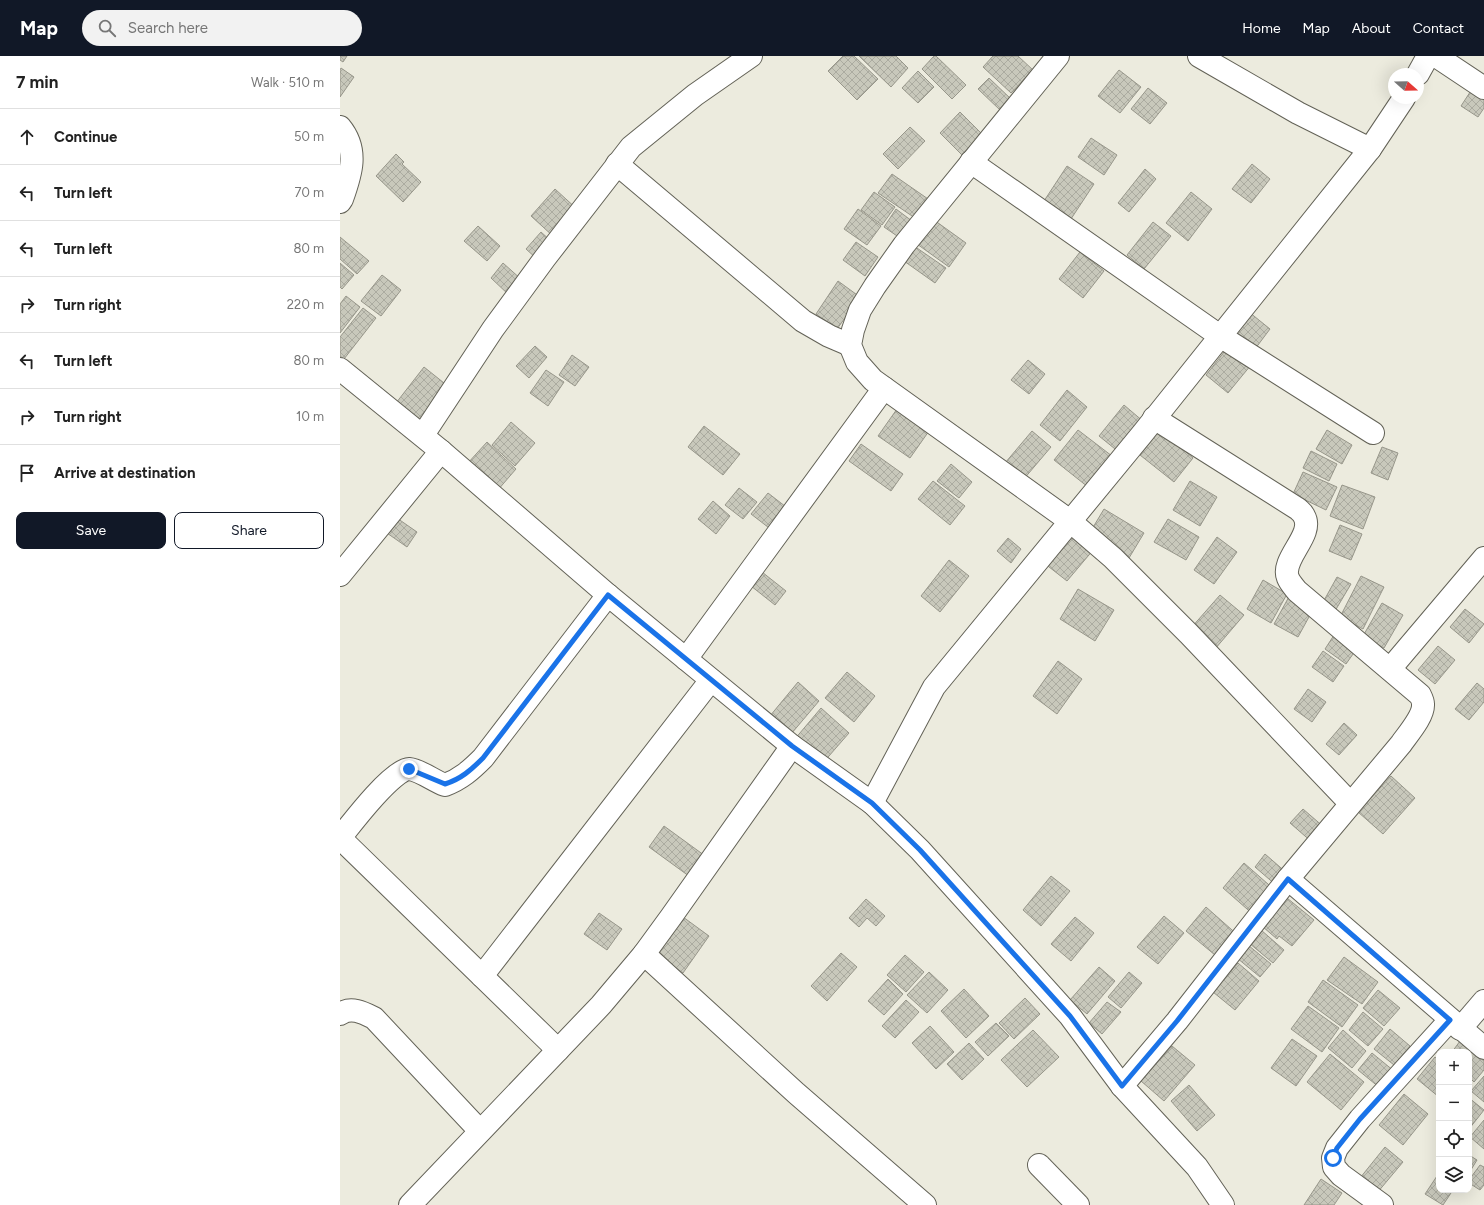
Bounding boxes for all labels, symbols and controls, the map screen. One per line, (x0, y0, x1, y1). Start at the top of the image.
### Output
search box (82, 10, 362, 46)
text: Map (20, 17, 58, 40)
icon: search (96, 17, 118, 39)
text: Search here (128, 19, 208, 37)
text: Home (1242, 20, 1281, 37)
text: Map (1303, 20, 1330, 37)
text: About (1352, 20, 1391, 37)
text: Contact (1413, 20, 1464, 37)
north arrow (1388, 68, 1424, 104)
text: 7 min (16, 72, 58, 92)
text: Walk · 510 m (251, 75, 324, 90)
icon: ahead (16, 126, 38, 148)
text: Continue (54, 128, 117, 146)
text: 50 m (294, 129, 324, 144)
icon: left (16, 182, 38, 204)
text: Turn left (54, 184, 112, 202)
text: 70 m (294, 185, 324, 200)
icon: left (16, 238, 38, 260)
text: Turn left (54, 240, 112, 258)
text: 80 m (293, 241, 324, 256)
icon: right (16, 294, 38, 316)
text: Turn right (54, 296, 122, 314)
text: 220 m (287, 297, 324, 312)
icon: left (16, 350, 38, 372)
text: Turn left (54, 352, 112, 370)
text: 80 m (293, 353, 324, 368)
icon: right (16, 406, 38, 428)
text: Turn right (54, 408, 122, 426)
text: 10 m (296, 409, 324, 424)
icon: arrive (16, 462, 38, 484)
text: Arrive at destination (54, 464, 195, 482)
button: Save (16, 512, 166, 549)
button: Share (174, 512, 324, 549)
route end (400, 760, 418, 778)
map controls (1436, 1049, 1472, 1193)
button: + (1436, 1049, 1472, 1085)
button: − (1436, 1085, 1472, 1121)
button: locate (1436, 1121, 1472, 1157)
route start (1324, 1149, 1342, 1167)
button: layers (1436, 1157, 1472, 1193)

